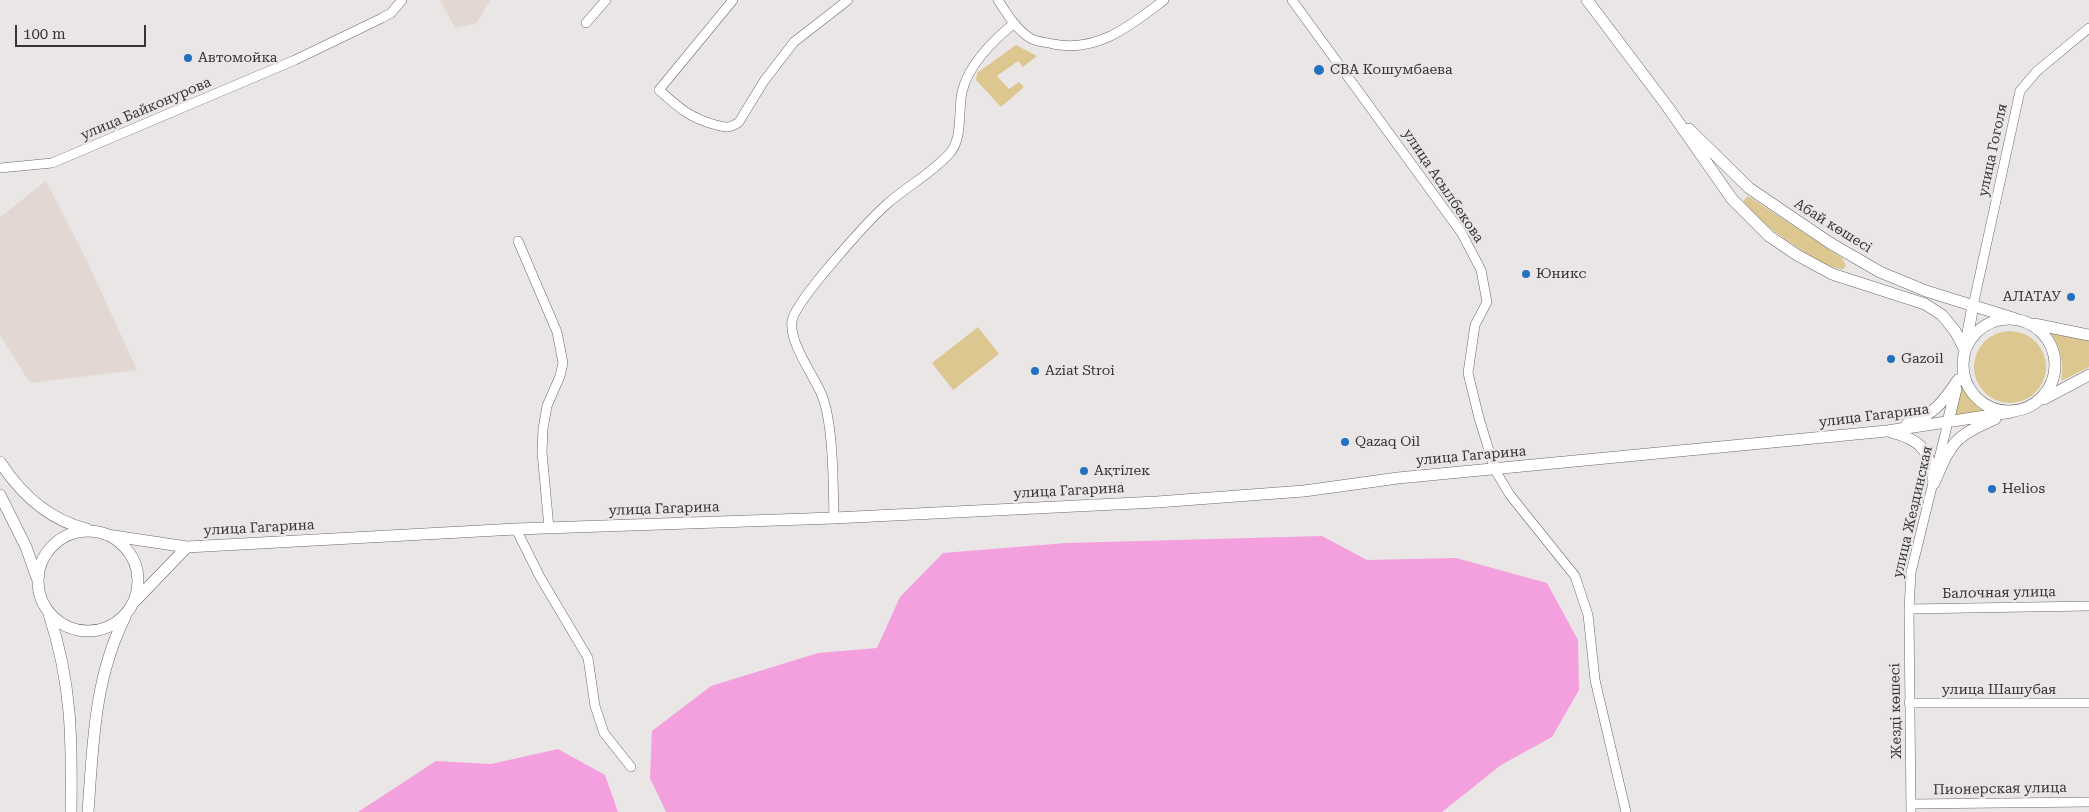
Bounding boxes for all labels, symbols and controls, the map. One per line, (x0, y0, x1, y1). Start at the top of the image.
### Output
scale bar (18, 15, 149, 47)
text: 100 m (23, 25, 66, 43)
place label: Автомойка (198, 50, 277, 66)
marker: Автомойка (182, 52, 194, 64)
place label: СВА Кошумбаева (1330, 62, 1453, 78)
marker: СВА Кошумбаева (1312, 63, 1326, 77)
street label: улица Байконурова (78, 74, 214, 144)
street label: улица Гоголя (1975, 102, 2011, 198)
street label: улица Асылбекова (1399, 126, 1487, 246)
street label: Абай көшесі (1791, 195, 1875, 257)
place label: Юникс (1536, 266, 1586, 282)
marker: Юникс (1520, 268, 1532, 280)
place label: АЛАТАУ (2003, 289, 2061, 305)
marker: АЛАТАУ (2065, 291, 2077, 303)
place label: Gazoil (1901, 351, 1944, 367)
marker: Gazoil (1885, 353, 1897, 365)
place label: Aziat Stroi (1045, 363, 1115, 379)
marker: Aziat Stroi (1029, 365, 1041, 377)
street label: улица Гагарина (1818, 401, 1930, 431)
place label: Qazaq Oil (1355, 434, 1420, 450)
marker: Qazaq Oil (1339, 436, 1351, 448)
street label: улица Гагарина (1415, 443, 1527, 469)
street label: улица Жездинская (1890, 445, 1936, 579)
place label: Ақтілек (1094, 463, 1150, 479)
marker: Ақтілек (1078, 465, 1090, 477)
street label: улица Гагарина (1013, 480, 1125, 502)
place label: Helios (2002, 481, 2045, 497)
marker: Helios (1986, 483, 1998, 495)
street label: улица Гагарина (608, 499, 720, 519)
street label: улица Гагарина (203, 517, 315, 539)
street label: Балочная улица (1942, 584, 2056, 602)
street label: Жезді көшесі (1887, 663, 1905, 759)
street label: улица Шашубая (1942, 682, 2056, 698)
street label: Пионерская улица (1933, 779, 2067, 799)

